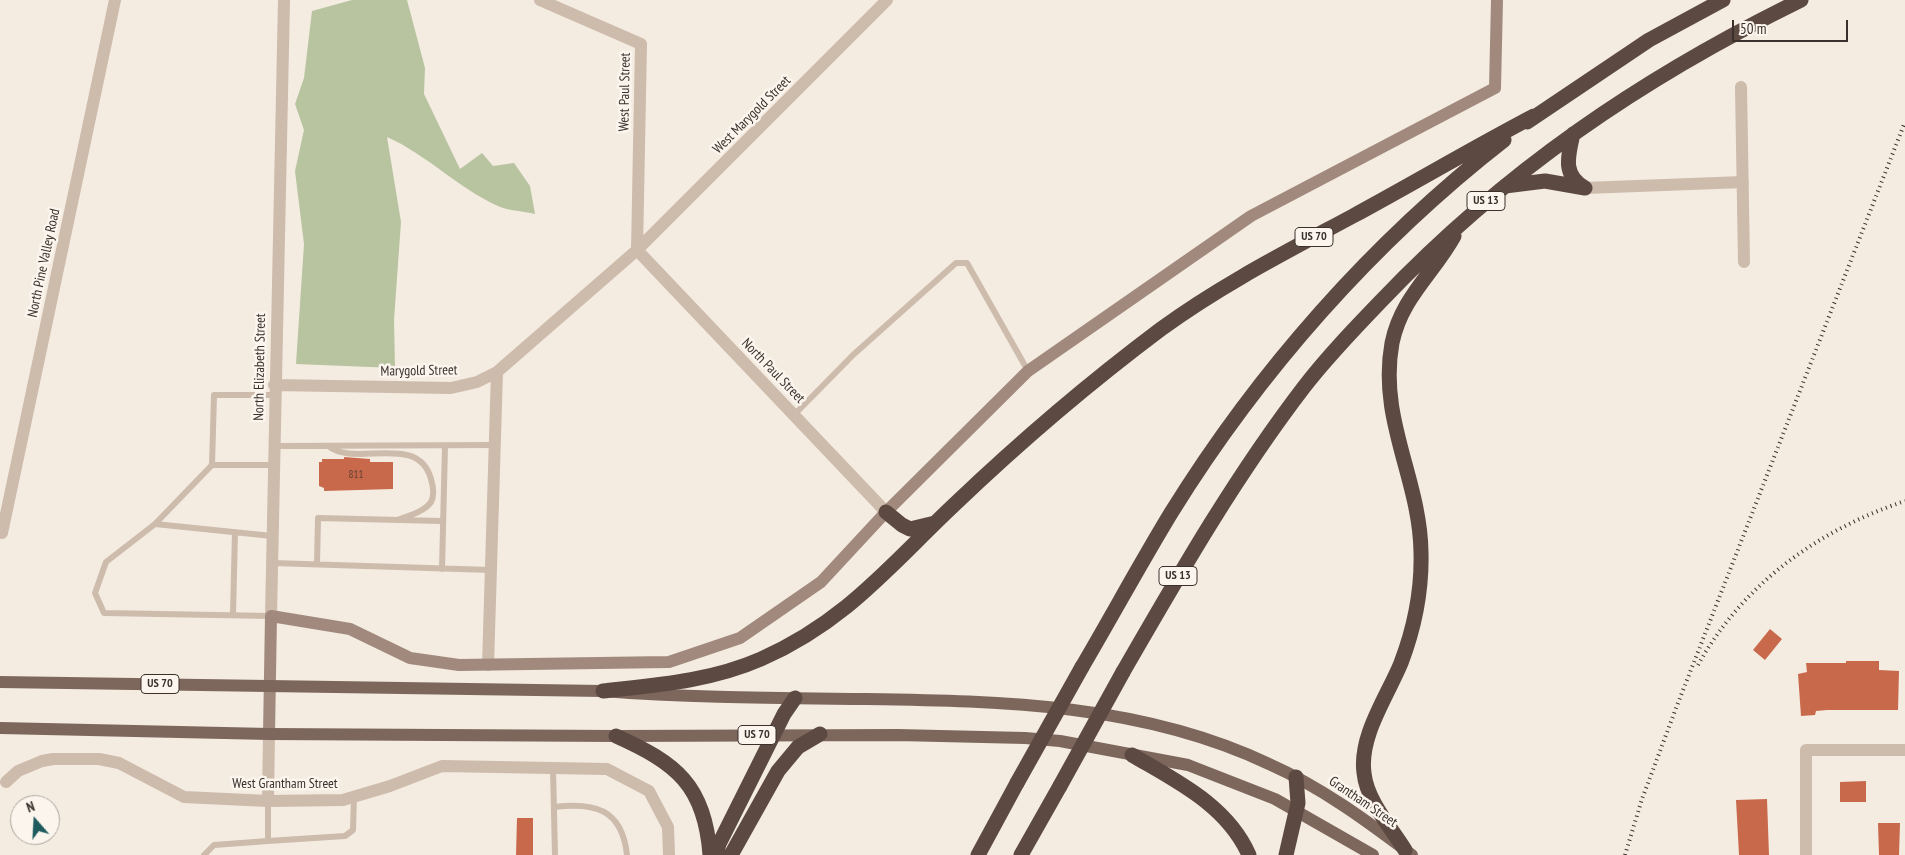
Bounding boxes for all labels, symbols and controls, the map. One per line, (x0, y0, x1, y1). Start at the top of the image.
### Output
scale bar (1735, 10, 1851, 42)
text: 50 m (1740, 19, 1766, 38)
street label: West Paul Street (616, 52, 634, 132)
street label: West Marygold Street (710, 73, 794, 157)
road number: US 13 (1467, 192, 1505, 210)
street label: North Pine Valley Road (24, 207, 64, 319)
road number: US 70 (1295, 228, 1333, 246)
street label: North Elizabeth Street (251, 313, 269, 421)
street label: North Paul Street (738, 335, 808, 407)
street label: Marygold Street (380, 362, 458, 380)
house number: 811 (349, 468, 363, 482)
road number: US 13 (1159, 566, 1197, 586)
road number: US 70 (141, 674, 179, 694)
road number: US 70 (738, 726, 776, 744)
street label: Grantham Street (1325, 773, 1401, 831)
street label: West Grantham Street (232, 776, 338, 792)
north arrow (10, 795, 60, 845)
text: N (24, 797, 37, 817)

